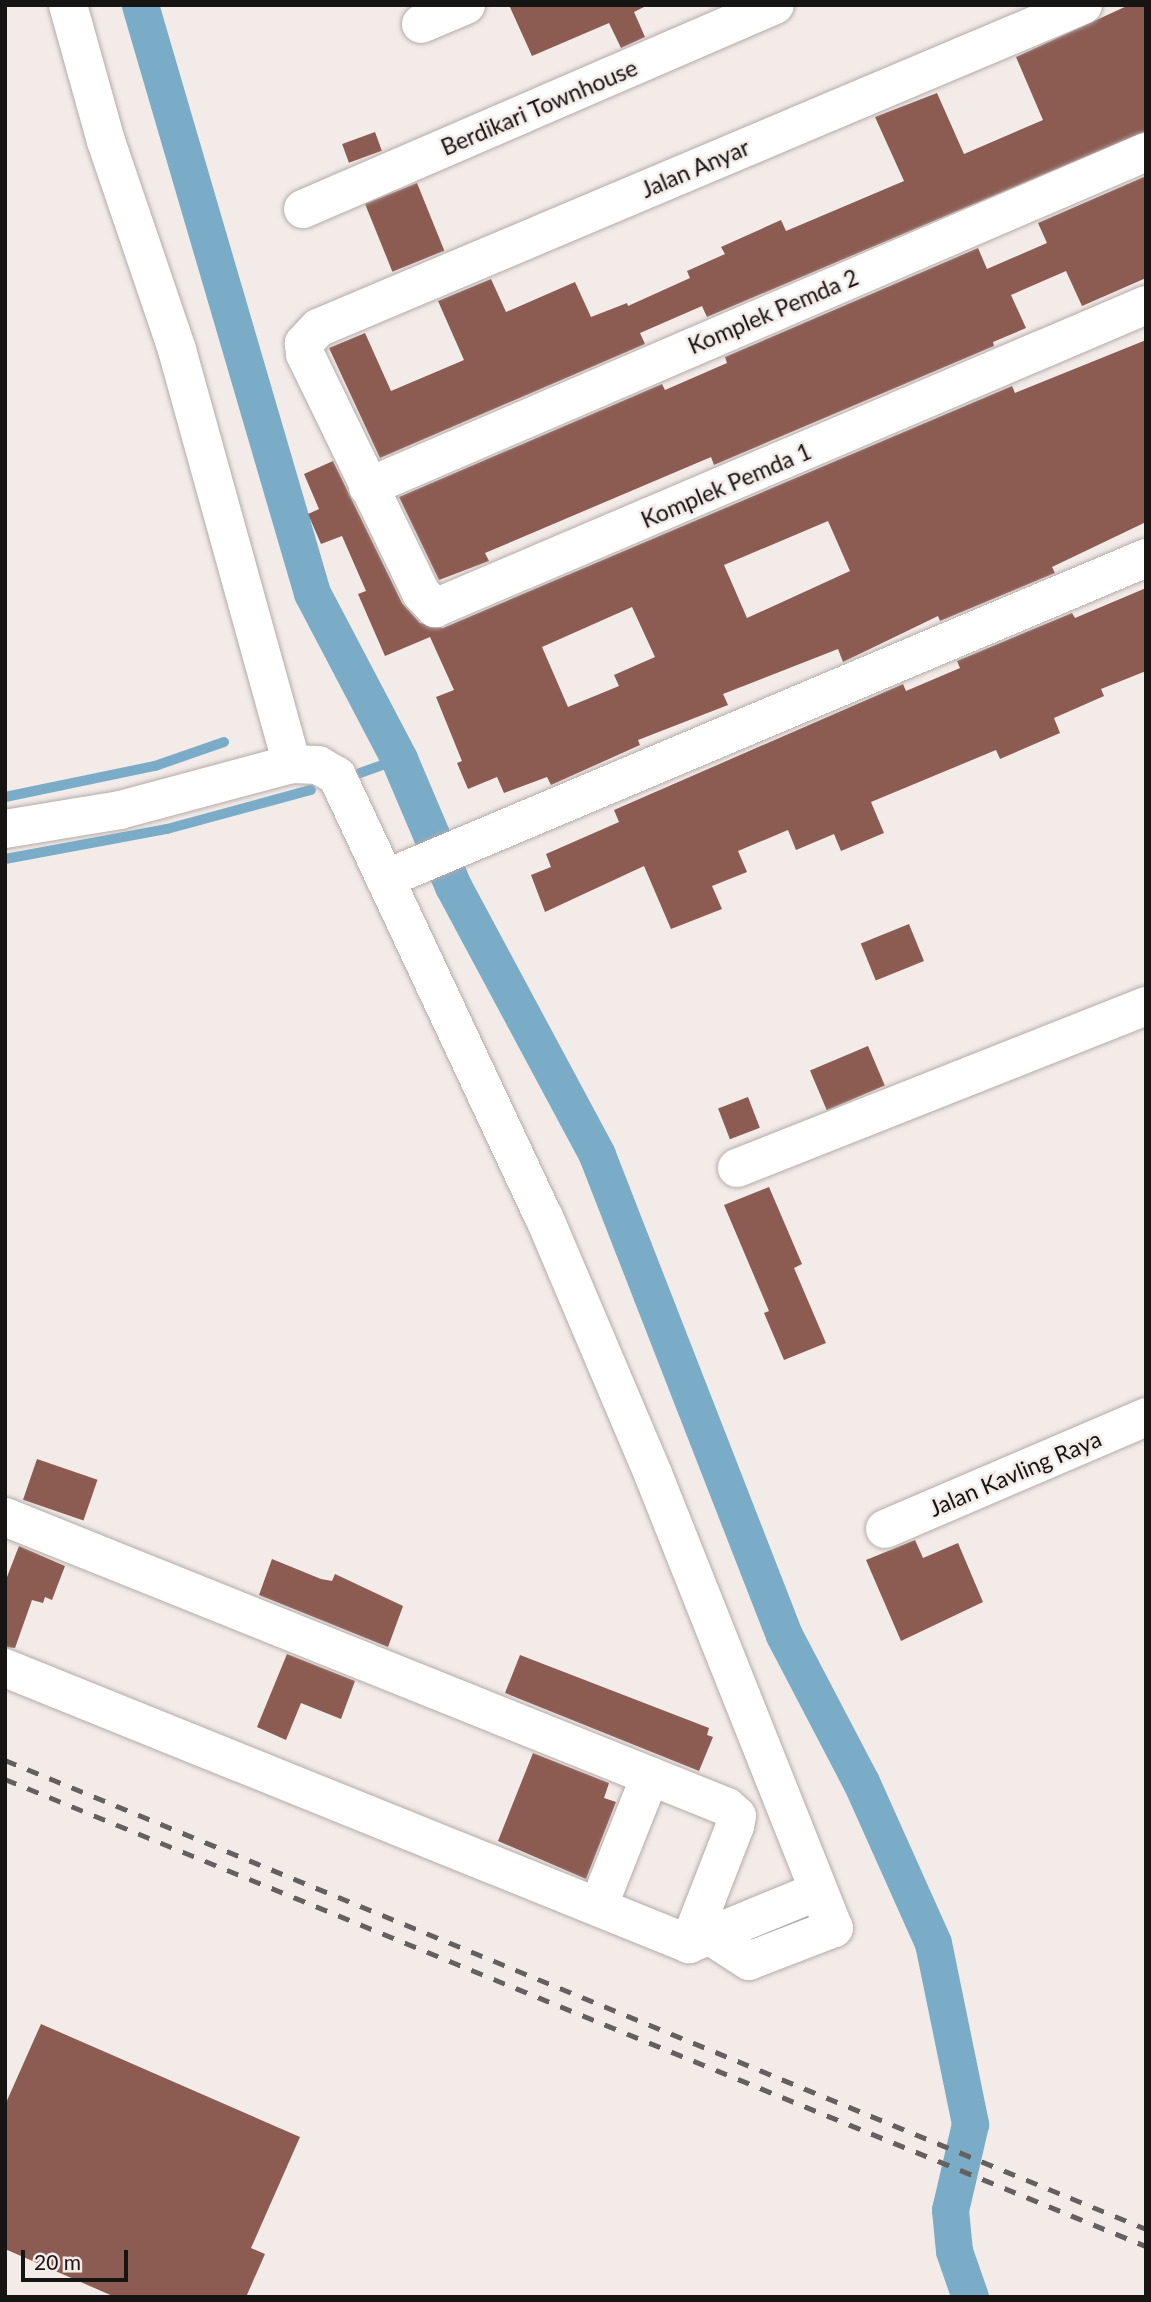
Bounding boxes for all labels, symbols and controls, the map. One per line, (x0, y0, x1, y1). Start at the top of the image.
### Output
street label: Berdikari Townhouse (436, 53, 642, 161)
street label: Jalan Anyar (636, 133, 754, 203)
street label: Komplek Pemda 2 (684, 263, 862, 359)
street label: Komplek Pemda 1 (637, 437, 815, 533)
street label: Jalan Kavling Raya (925, 1424, 1105, 1522)
scale bar (24, 2236, 131, 2280)
text: 20 m (34, 2249, 81, 2274)

